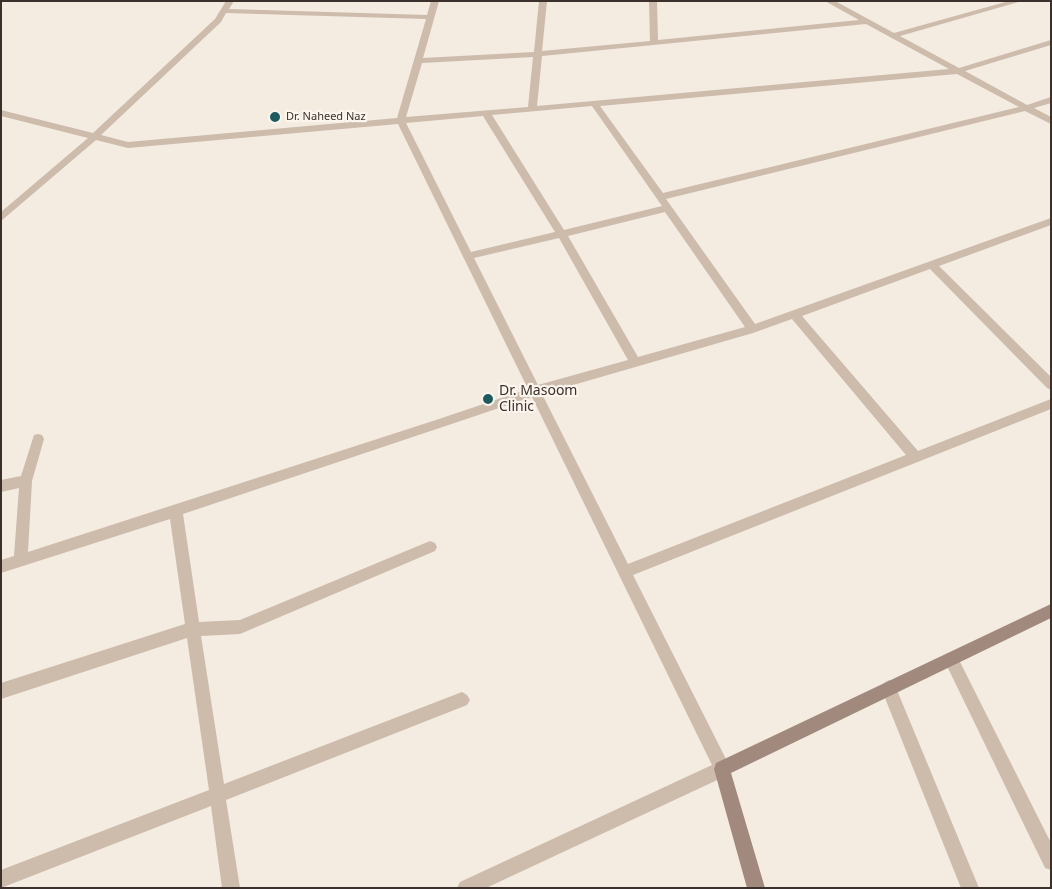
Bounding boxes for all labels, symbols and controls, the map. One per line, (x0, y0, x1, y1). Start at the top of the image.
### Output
marker: Dr. Naheed Naz (268, 110, 282, 124)
place label: Dr. Naheed Naz (286, 110, 366, 124)
place label: Dr. Masoom Clinic (499, 383, 577, 416)
marker: Dr. Masoom Clinic (481, 392, 495, 406)

